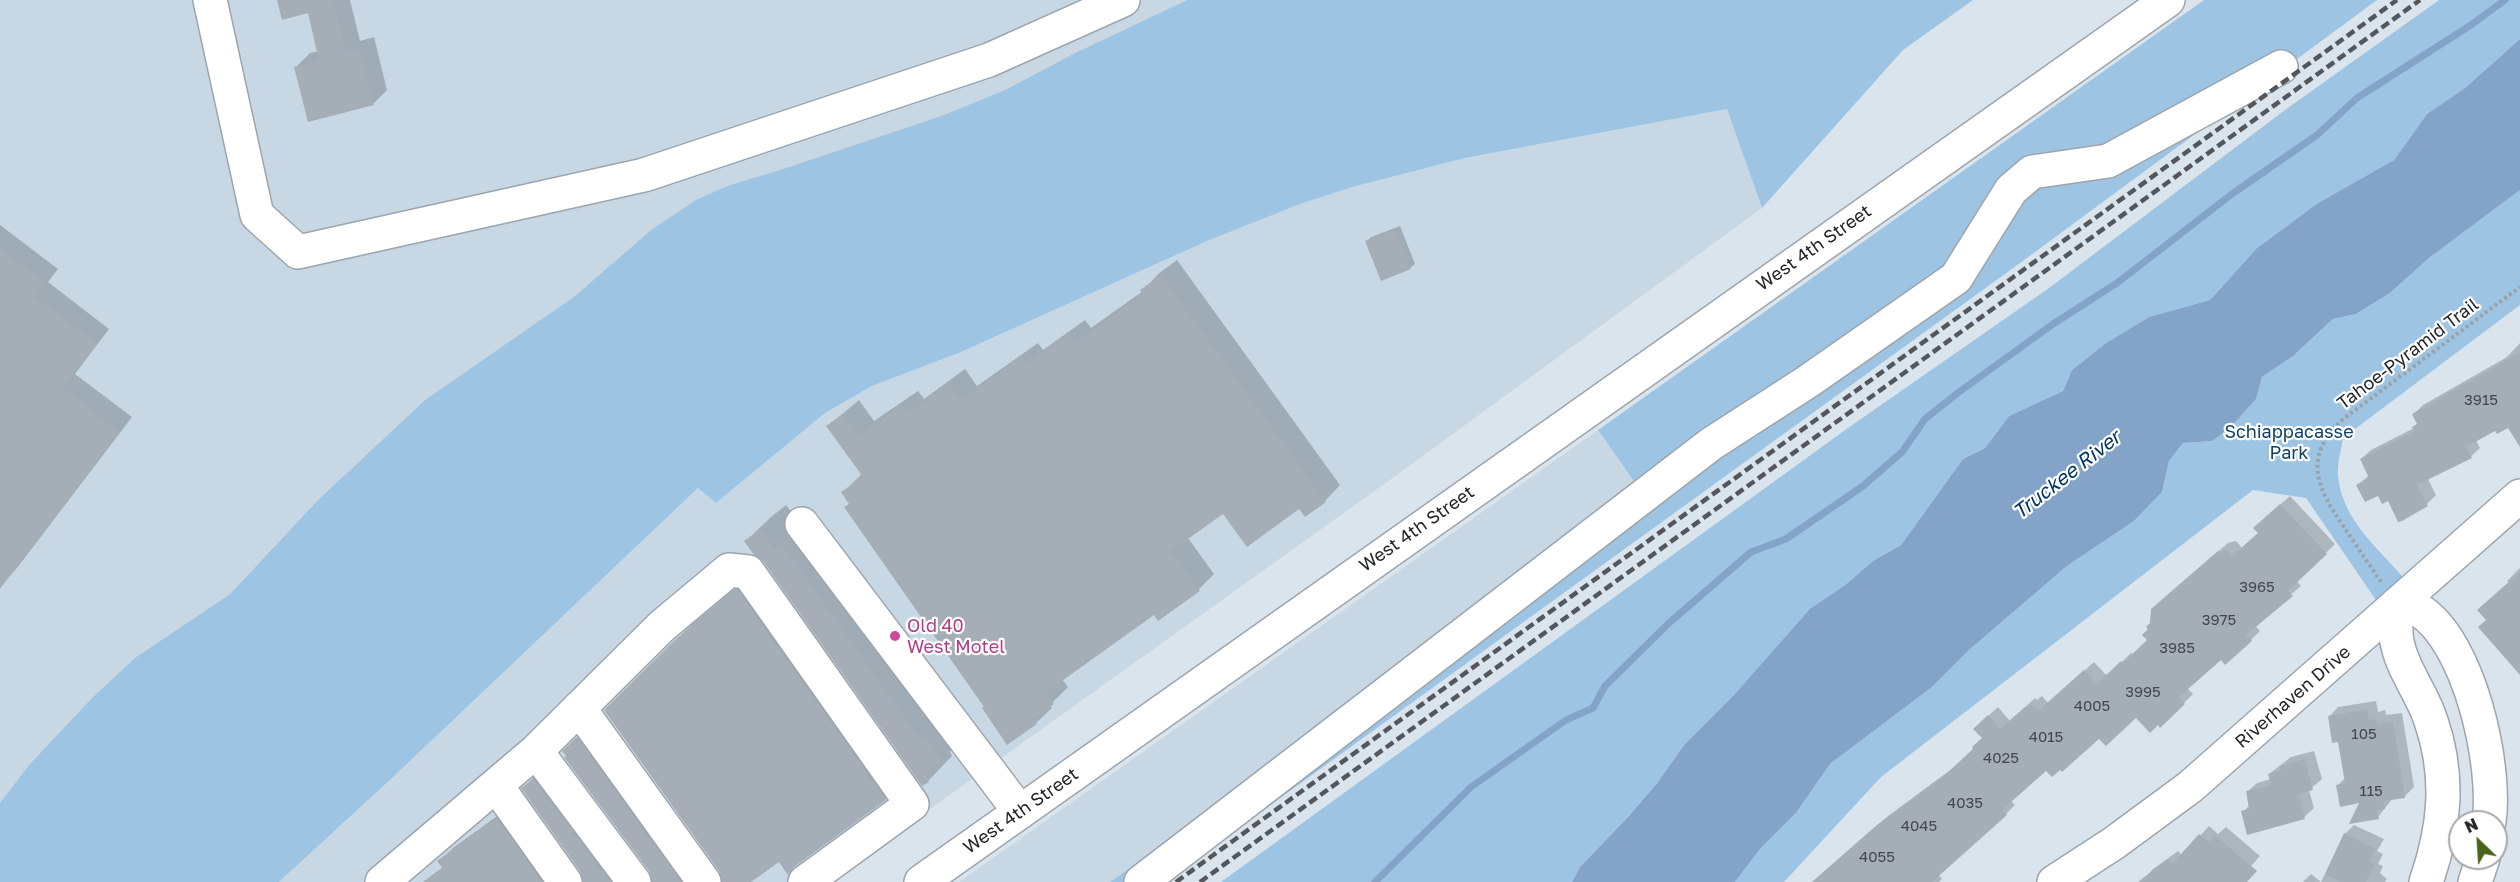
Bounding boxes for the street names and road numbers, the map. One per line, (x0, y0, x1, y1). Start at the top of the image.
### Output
street label: West 4th Street (1752, 200, 1876, 296)
street label: Tahoe-Pyramid Trail (2333, 294, 2483, 414)
street label: West 4th Street (1355, 481, 1479, 577)
street label: Riverhaven Drive (2231, 641, 2355, 753)
street label: West 4th Street (959, 763, 1083, 859)

